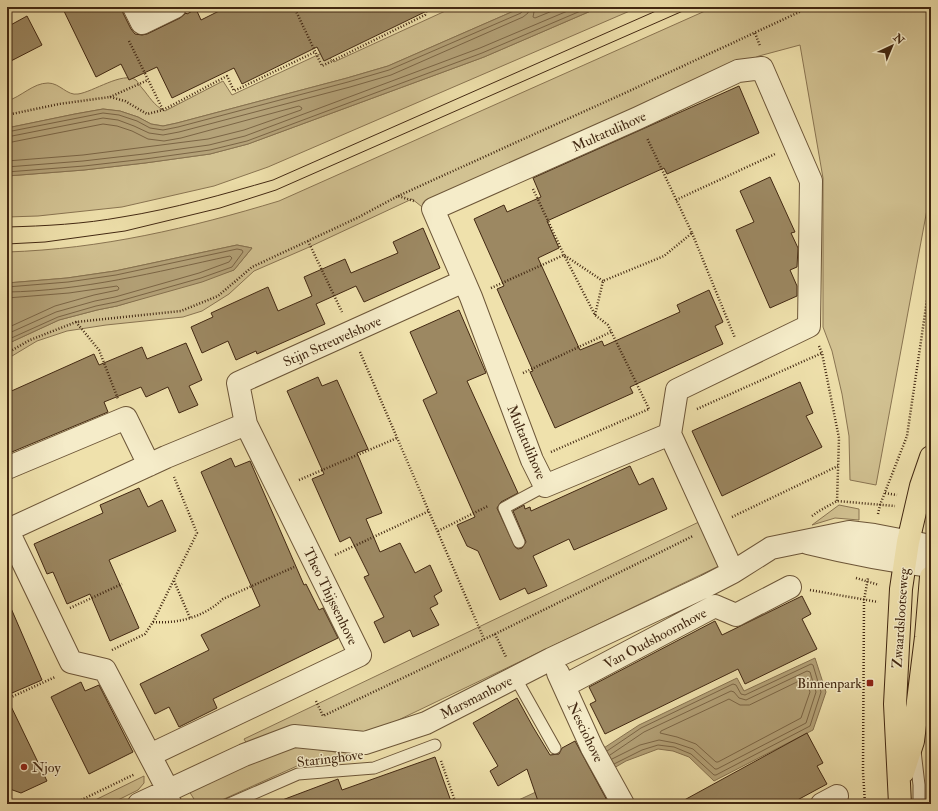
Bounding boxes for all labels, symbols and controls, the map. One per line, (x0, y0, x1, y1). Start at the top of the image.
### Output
north arrow (872, 26, 912, 66)
text: N (890, 30, 907, 48)
street label: Multatulihove (570, 108, 649, 155)
street label: Stijn Streuvelshove (280, 312, 384, 371)
street label: Multatulihove (503, 402, 550, 482)
street label: Theo Thijssenhove (300, 545, 362, 648)
street label: Zwaardslootseweg (889, 566, 913, 669)
street label: Van Oudshoornhove (601, 604, 710, 673)
street label: Marsmanhove (437, 672, 515, 723)
place label: Binnenpark (797, 675, 862, 693)
marker: Binnenpark (865, 678, 875, 688)
street label: Nesciohove (564, 699, 607, 765)
street label: Staringhove (296, 746, 364, 771)
place label: Njoy (32, 759, 61, 777)
marker: Njoy (19, 762, 29, 772)

